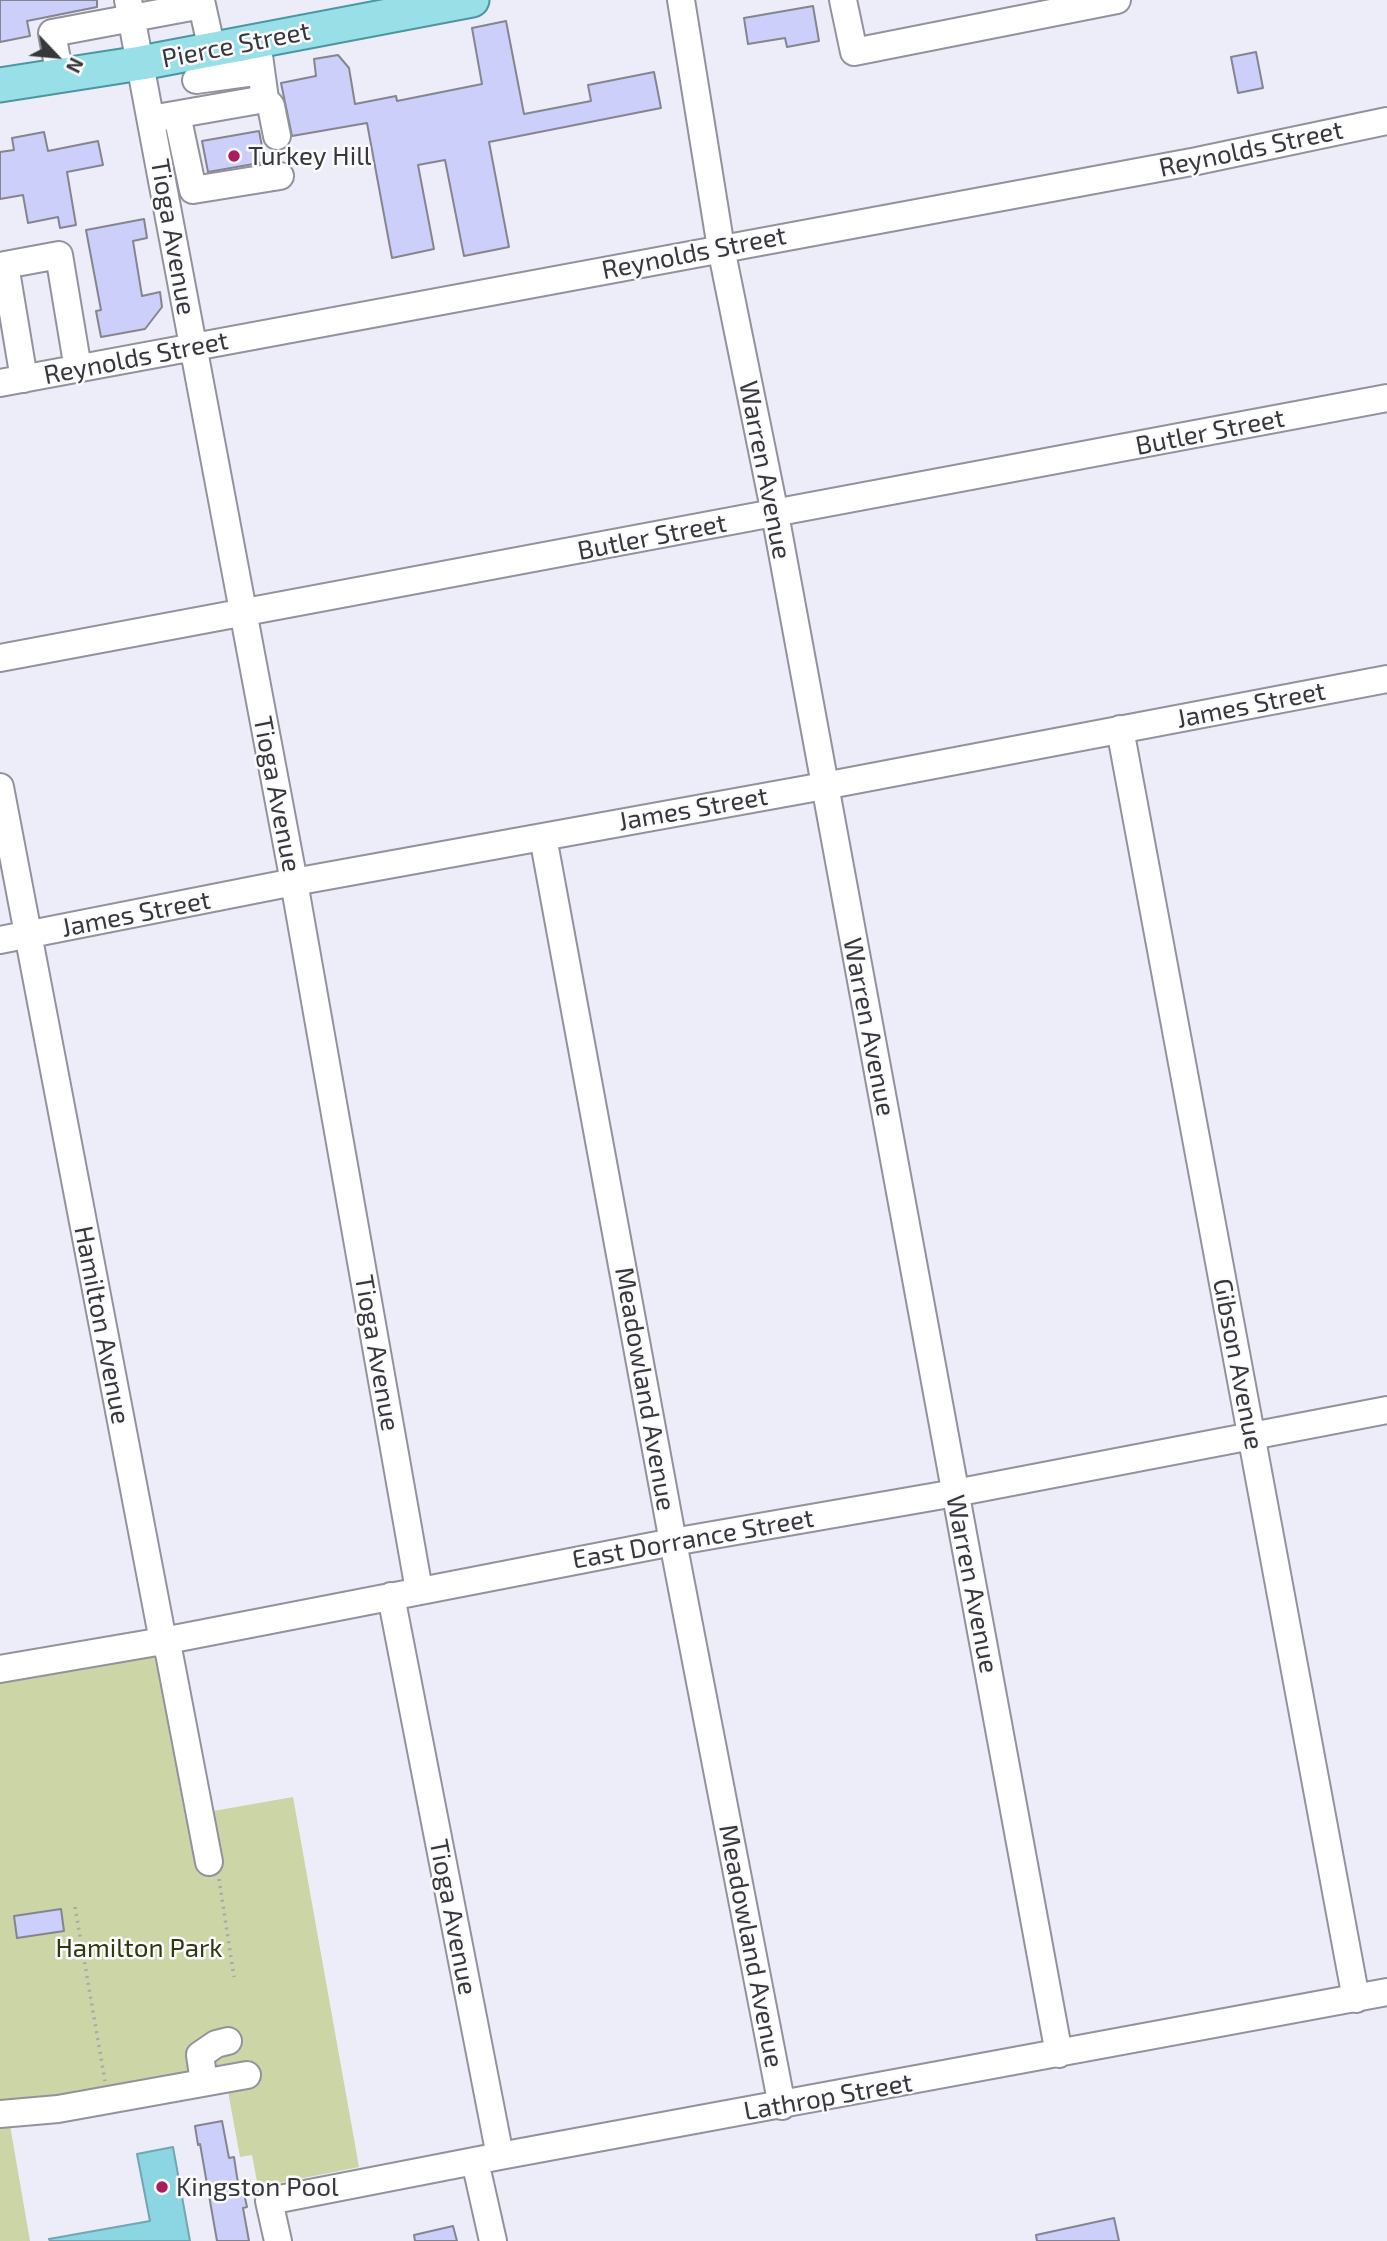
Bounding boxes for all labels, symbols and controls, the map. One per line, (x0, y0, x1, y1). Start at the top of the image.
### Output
street label: Pierce Street (159, 15, 313, 75)
north arrow (21, 21, 91, 91)
text: N (62, 54, 89, 77)
street label: Reynolds Street (1156, 114, 1346, 184)
place label: Turkey Hill (248, 140, 372, 172)
marker: Turkey Hill (226, 148, 242, 164)
street label: Tioga Avenue (144, 157, 202, 317)
street label: Reynolds Street (599, 220, 789, 286)
street label: Reynolds Street (41, 325, 231, 391)
street label: Warren Avenue (732, 378, 798, 562)
street label: Butler Street (1133, 402, 1287, 462)
street label: Butler Street (575, 507, 729, 567)
street label: James Street (1174, 675, 1328, 735)
street label: Tioga Avenue (247, 714, 307, 874)
street label: James Street (616, 781, 770, 837)
street label: James Street (59, 884, 213, 944)
street label: Warren Avenue (836, 935, 902, 1119)
street label: Hamilton Avenue (67, 1223, 137, 1427)
street label: Meadowland Avenue (608, 1265, 682, 1513)
street label: Tioga Avenue (348, 1273, 406, 1433)
street label: Gibson Avenue (1206, 1276, 1270, 1452)
street label: Warren Avenue (939, 1492, 1005, 1676)
street label: East Dorrance Street (570, 1502, 816, 1576)
street label: Meadowland Avenue (712, 1822, 790, 2070)
street label: Tioga Avenue (423, 1837, 483, 1997)
park label: Hamilton Park (55, 1932, 223, 1964)
street label: Lathrop Street (741, 2067, 915, 2127)
place label: Kingston Pool (176, 2171, 339, 2203)
marker: Kingston Pool (154, 2179, 170, 2195)

